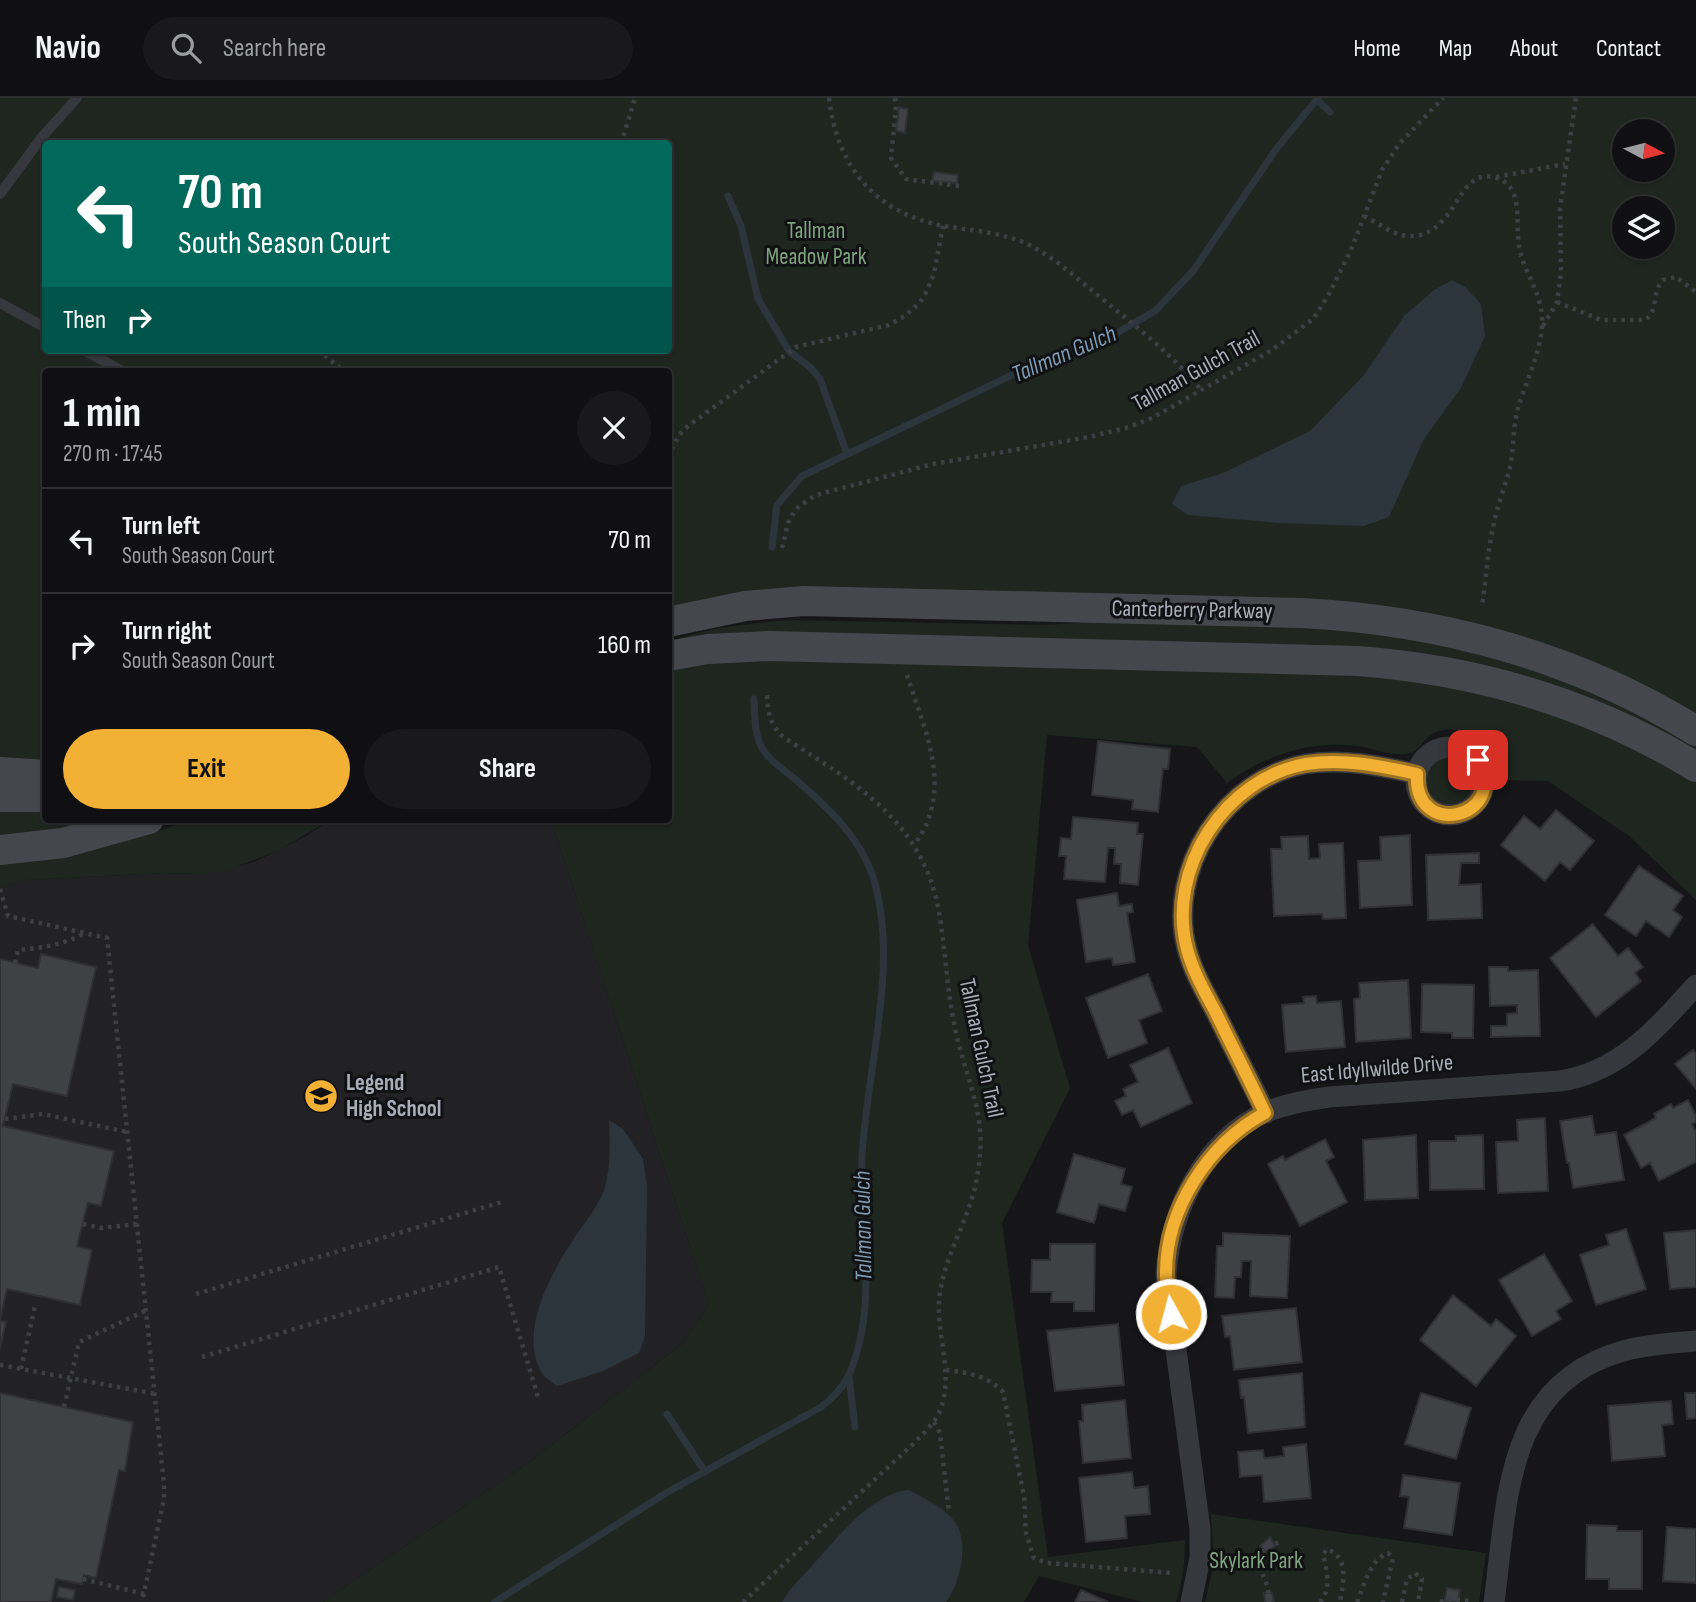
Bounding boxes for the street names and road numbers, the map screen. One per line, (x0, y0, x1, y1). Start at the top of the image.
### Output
street label: Tallman Gulch Trail (1127, 324, 1265, 418)
street label: Canterberry Parkway (1111, 595, 1273, 625)
street label: Tallman Gulch Trail (953, 976, 1009, 1120)
street label: East Idyllwilde Drive (1300, 1048, 1454, 1090)

